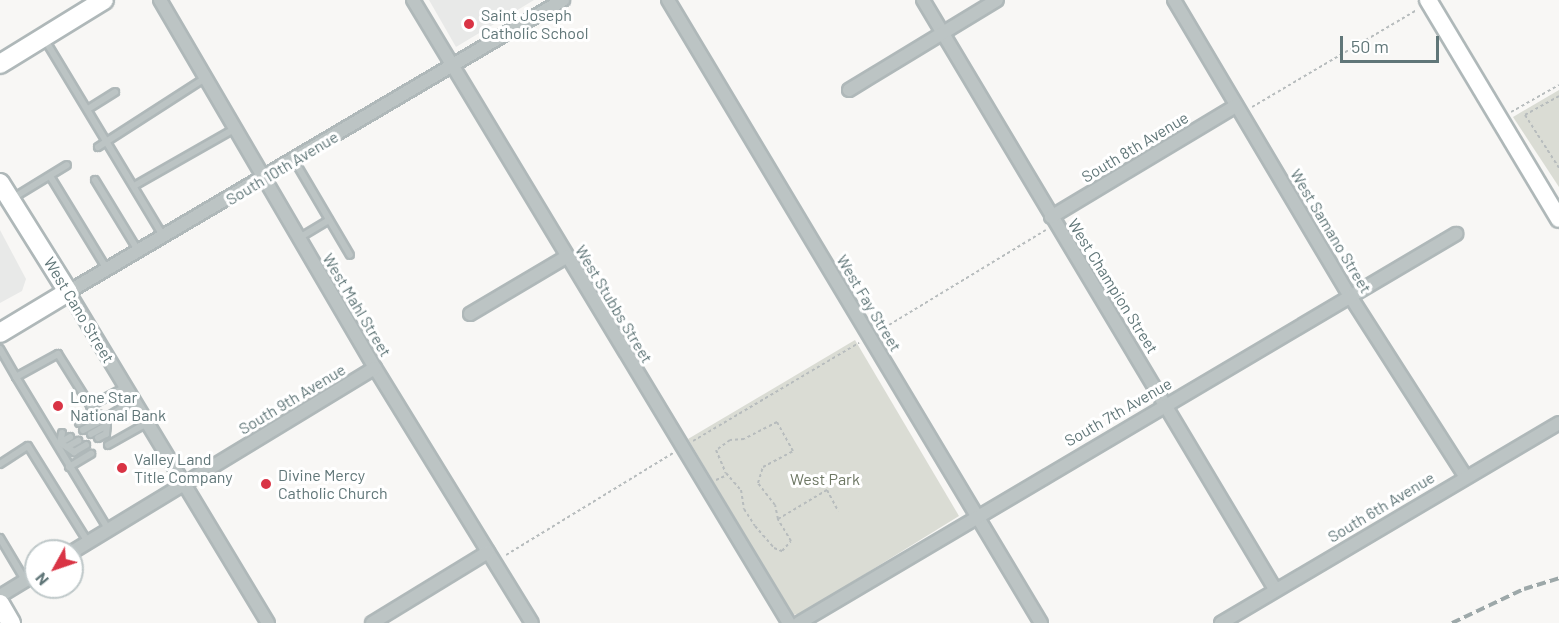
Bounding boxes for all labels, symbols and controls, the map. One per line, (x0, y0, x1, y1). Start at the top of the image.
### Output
place label: Saint Joseph Catholic School (481, 5, 588, 43)
marker: Saint Joseph Catholic School (462, 17, 476, 31)
scale bar (1343, 24, 1442, 62)
text: 50 m (1351, 35, 1389, 57)
street label: South 8th Avenue (1078, 108, 1192, 186)
street label: South 10th Avenue (222, 127, 342, 209)
street label: West Samano Street (1286, 165, 1376, 297)
street label: West Champion Street (1064, 215, 1162, 357)
street label: West Stubbs Street (571, 242, 657, 366)
street label: West Mahl Street (319, 250, 395, 360)
street label: West Fay Street (833, 251, 905, 355)
street label: West Cano Street (40, 254, 118, 366)
street label: South 9th Avenue (235, 360, 349, 438)
street label: South 7th Avenue (1061, 374, 1175, 450)
place label: Lone Star National Bank (70, 387, 166, 425)
marker: Lone Star National Bank (51, 399, 65, 413)
place label: Valley Land Title Company (134, 449, 233, 487)
marker: Valley Land Title Company (115, 461, 129, 475)
place label: Divine Mercy Catholic Church (278, 465, 388, 503)
street label: South 6th Avenue (1324, 468, 1438, 546)
park label: West Park (790, 469, 860, 489)
marker: Divine Mercy Catholic Church (259, 477, 273, 491)
north arrow (24, 539, 84, 599)
text: N (31, 569, 52, 590)

